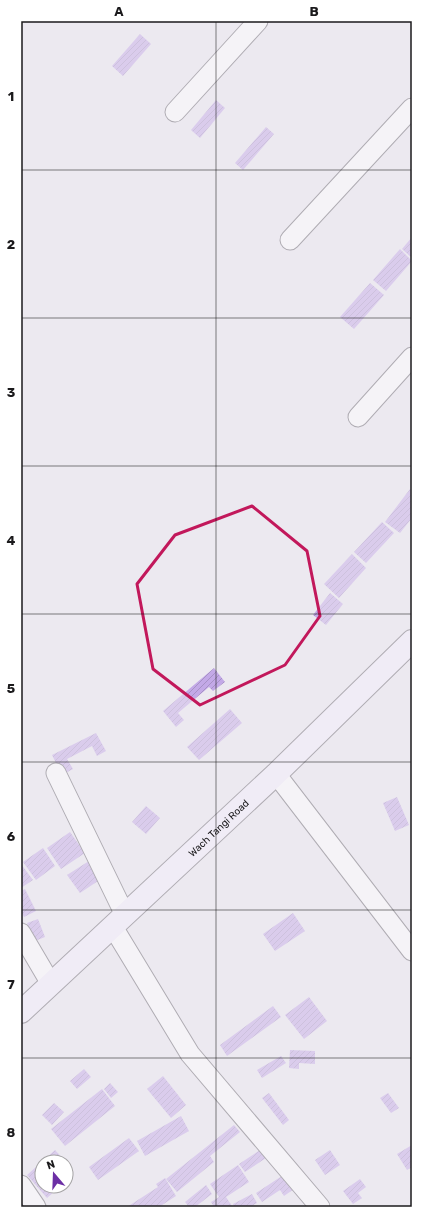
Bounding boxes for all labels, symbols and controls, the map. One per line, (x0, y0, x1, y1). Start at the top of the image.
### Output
text: A (114, 4, 124, 19)
text: B (309, 4, 319, 19)
text: 1 (8, 89, 14, 104)
text: 2 (7, 237, 15, 252)
text: 3 (7, 385, 16, 400)
text: 4 (7, 533, 16, 548)
text: 5 (7, 681, 15, 696)
street label: Wach Tangi Road (186, 797, 252, 860)
text: 6 (7, 829, 16, 844)
text: 7 (7, 977, 15, 992)
text: 8 (7, 1125, 16, 1140)
north arrow (34, 1154, 74, 1194)
text: N (45, 1158, 57, 1172)

